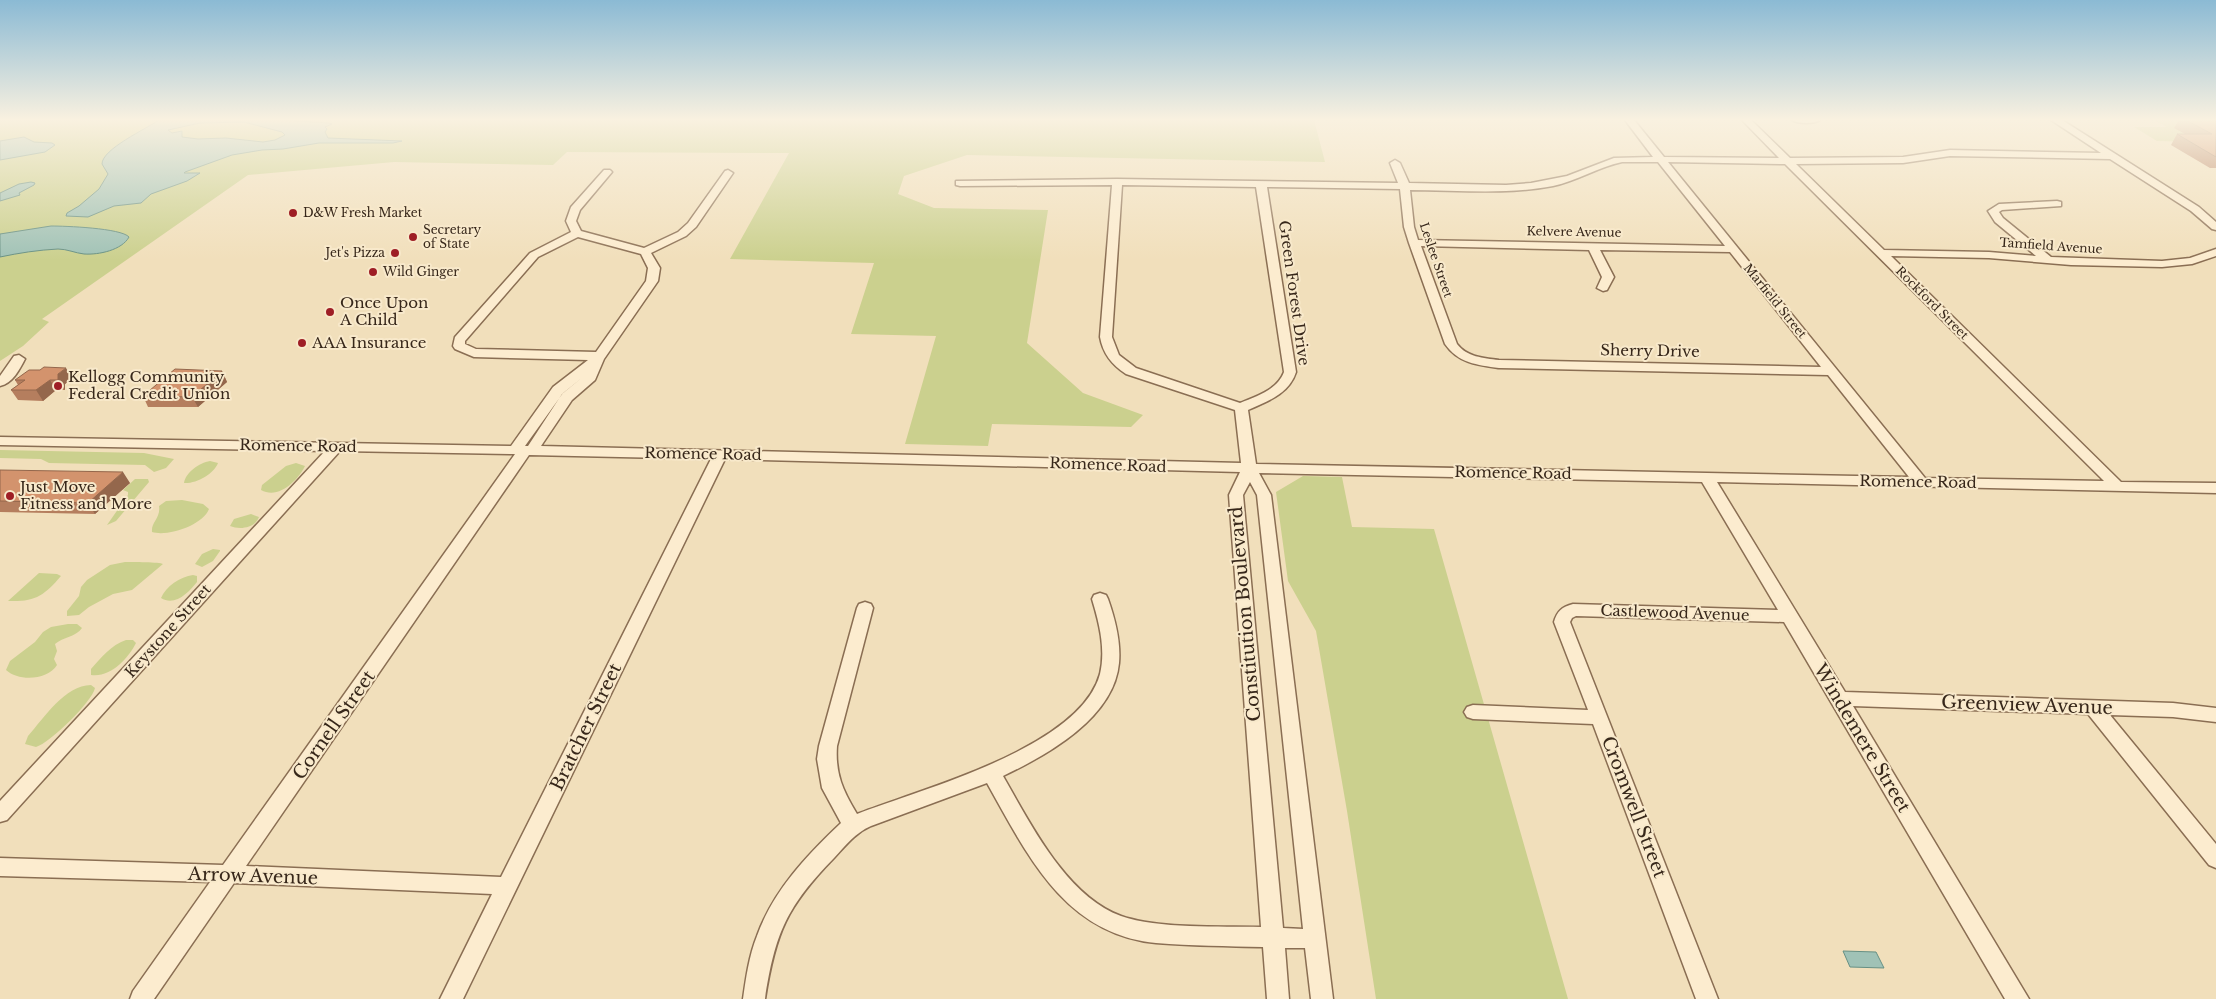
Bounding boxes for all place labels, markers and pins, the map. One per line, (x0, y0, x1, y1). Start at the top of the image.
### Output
place label: D&W Fresh Market (303, 205, 423, 220)
marker: D&W Fresh Market (287, 207, 299, 219)
place label: Secretary of State (423, 222, 481, 251)
marker: Secretary of State (407, 231, 419, 243)
place label: Jet's Pizza (323, 245, 385, 260)
marker: Jet's Pizza (389, 247, 401, 259)
place label: Wild Ginger (382, 264, 459, 279)
marker: Wild Ginger (367, 266, 379, 278)
place label: Once Upon A Child (339, 293, 428, 329)
marker: Once Upon A Child (324, 306, 336, 318)
place label: AAA Insurance (311, 333, 426, 352)
marker: AAA Insurance (296, 337, 308, 349)
place label: Kellogg Community Federal Credit Union (68, 367, 230, 403)
marker: Kellogg Community Federal Credit Union (52, 380, 64, 392)
place label: Just Move Fitness and More (18, 477, 152, 513)
marker: Just Move Fitness and More (4, 490, 16, 502)

